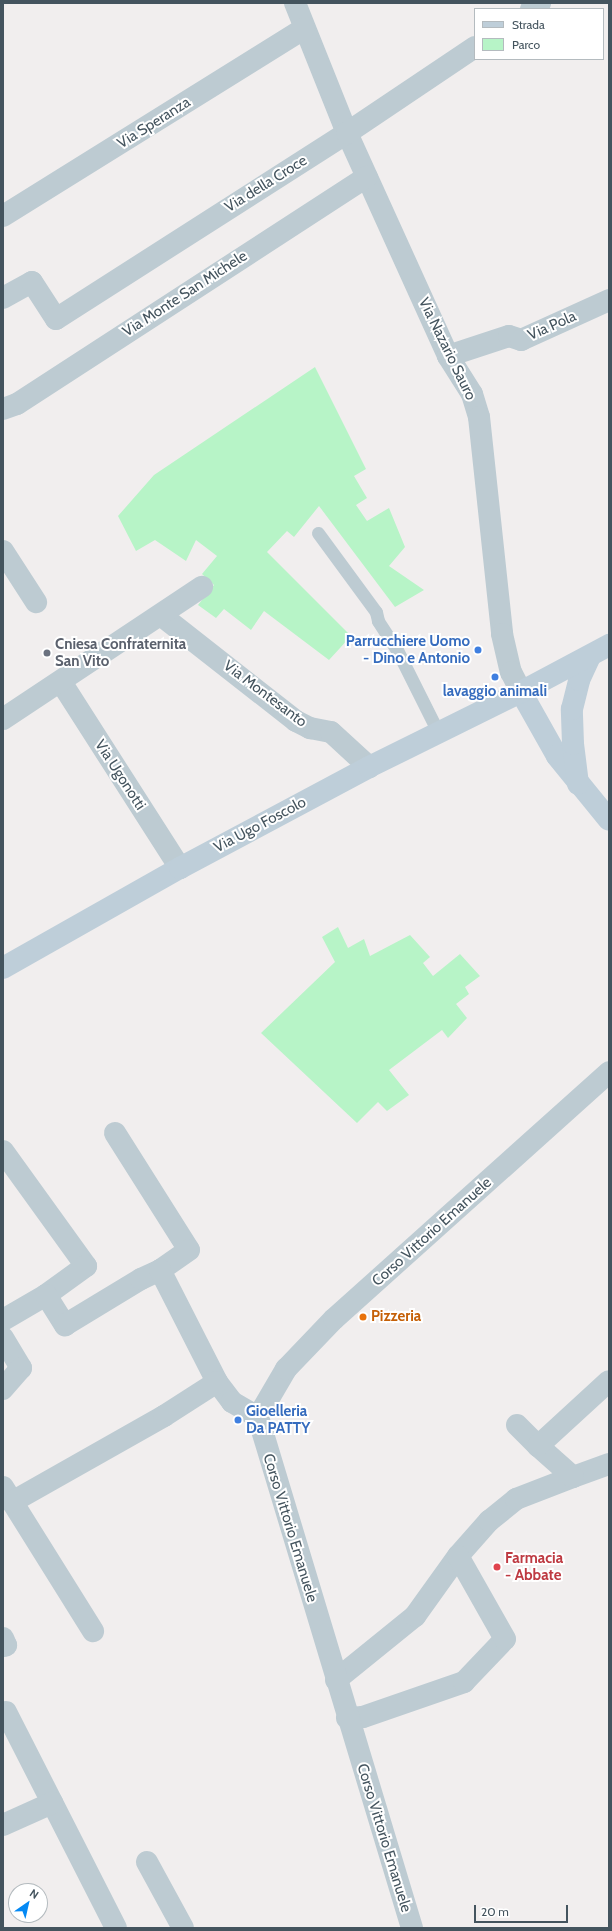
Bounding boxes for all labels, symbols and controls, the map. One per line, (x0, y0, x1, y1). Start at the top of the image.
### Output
legend (474, 8, 604, 60)
text: Strada (512, 17, 545, 32)
text: Parco (512, 37, 540, 52)
street label: Via Speranza (114, 93, 194, 153)
street label: Via della Croce (222, 152, 310, 216)
street label: Via Monte San Michele (119, 247, 251, 341)
street label: Via Nazario Sauro (414, 295, 480, 403)
street label: Via Pola (525, 307, 579, 345)
place label: Parrucchiere Uomo - Dino e Antonio (346, 632, 470, 667)
place label: Cniesa Confraternita San Vito (55, 635, 186, 670)
marker: Parrucchiere Uomo - Dino e Antonio (473, 645, 483, 655)
marker: Cniesa Confraternita San Vito (42, 648, 52, 658)
street label: Via Montesanto (220, 657, 310, 731)
marker: lavaggio animali (490, 672, 500, 682)
place label: lavaggio animali (443, 683, 547, 701)
street label: Via Ugonotti (91, 737, 149, 813)
street label: Via Ugo Foscolo (211, 793, 309, 857)
street label: Corso Vittorio Emanuele (369, 1174, 495, 1290)
place label: Pizzeria (371, 1308, 421, 1326)
marker: Pizzeria (358, 1312, 368, 1322)
place label: Gioelleria Da PATTY (246, 1402, 310, 1437)
marker: Gioelleria Da PATTY (233, 1415, 243, 1425)
street label: Corso Vittorio Emanuele (259, 1452, 321, 1604)
place label: Farmacia - Abbate (505, 1549, 563, 1584)
marker: Farmacia - Abbate (492, 1562, 502, 1572)
street label: Corso Vittorio Emanuele (353, 1762, 415, 1914)
north arrow (8, 1883, 48, 1923)
text: N (27, 1886, 41, 1902)
scale bar (476, 1897, 570, 1923)
text: 20 m (481, 1904, 509, 1919)

